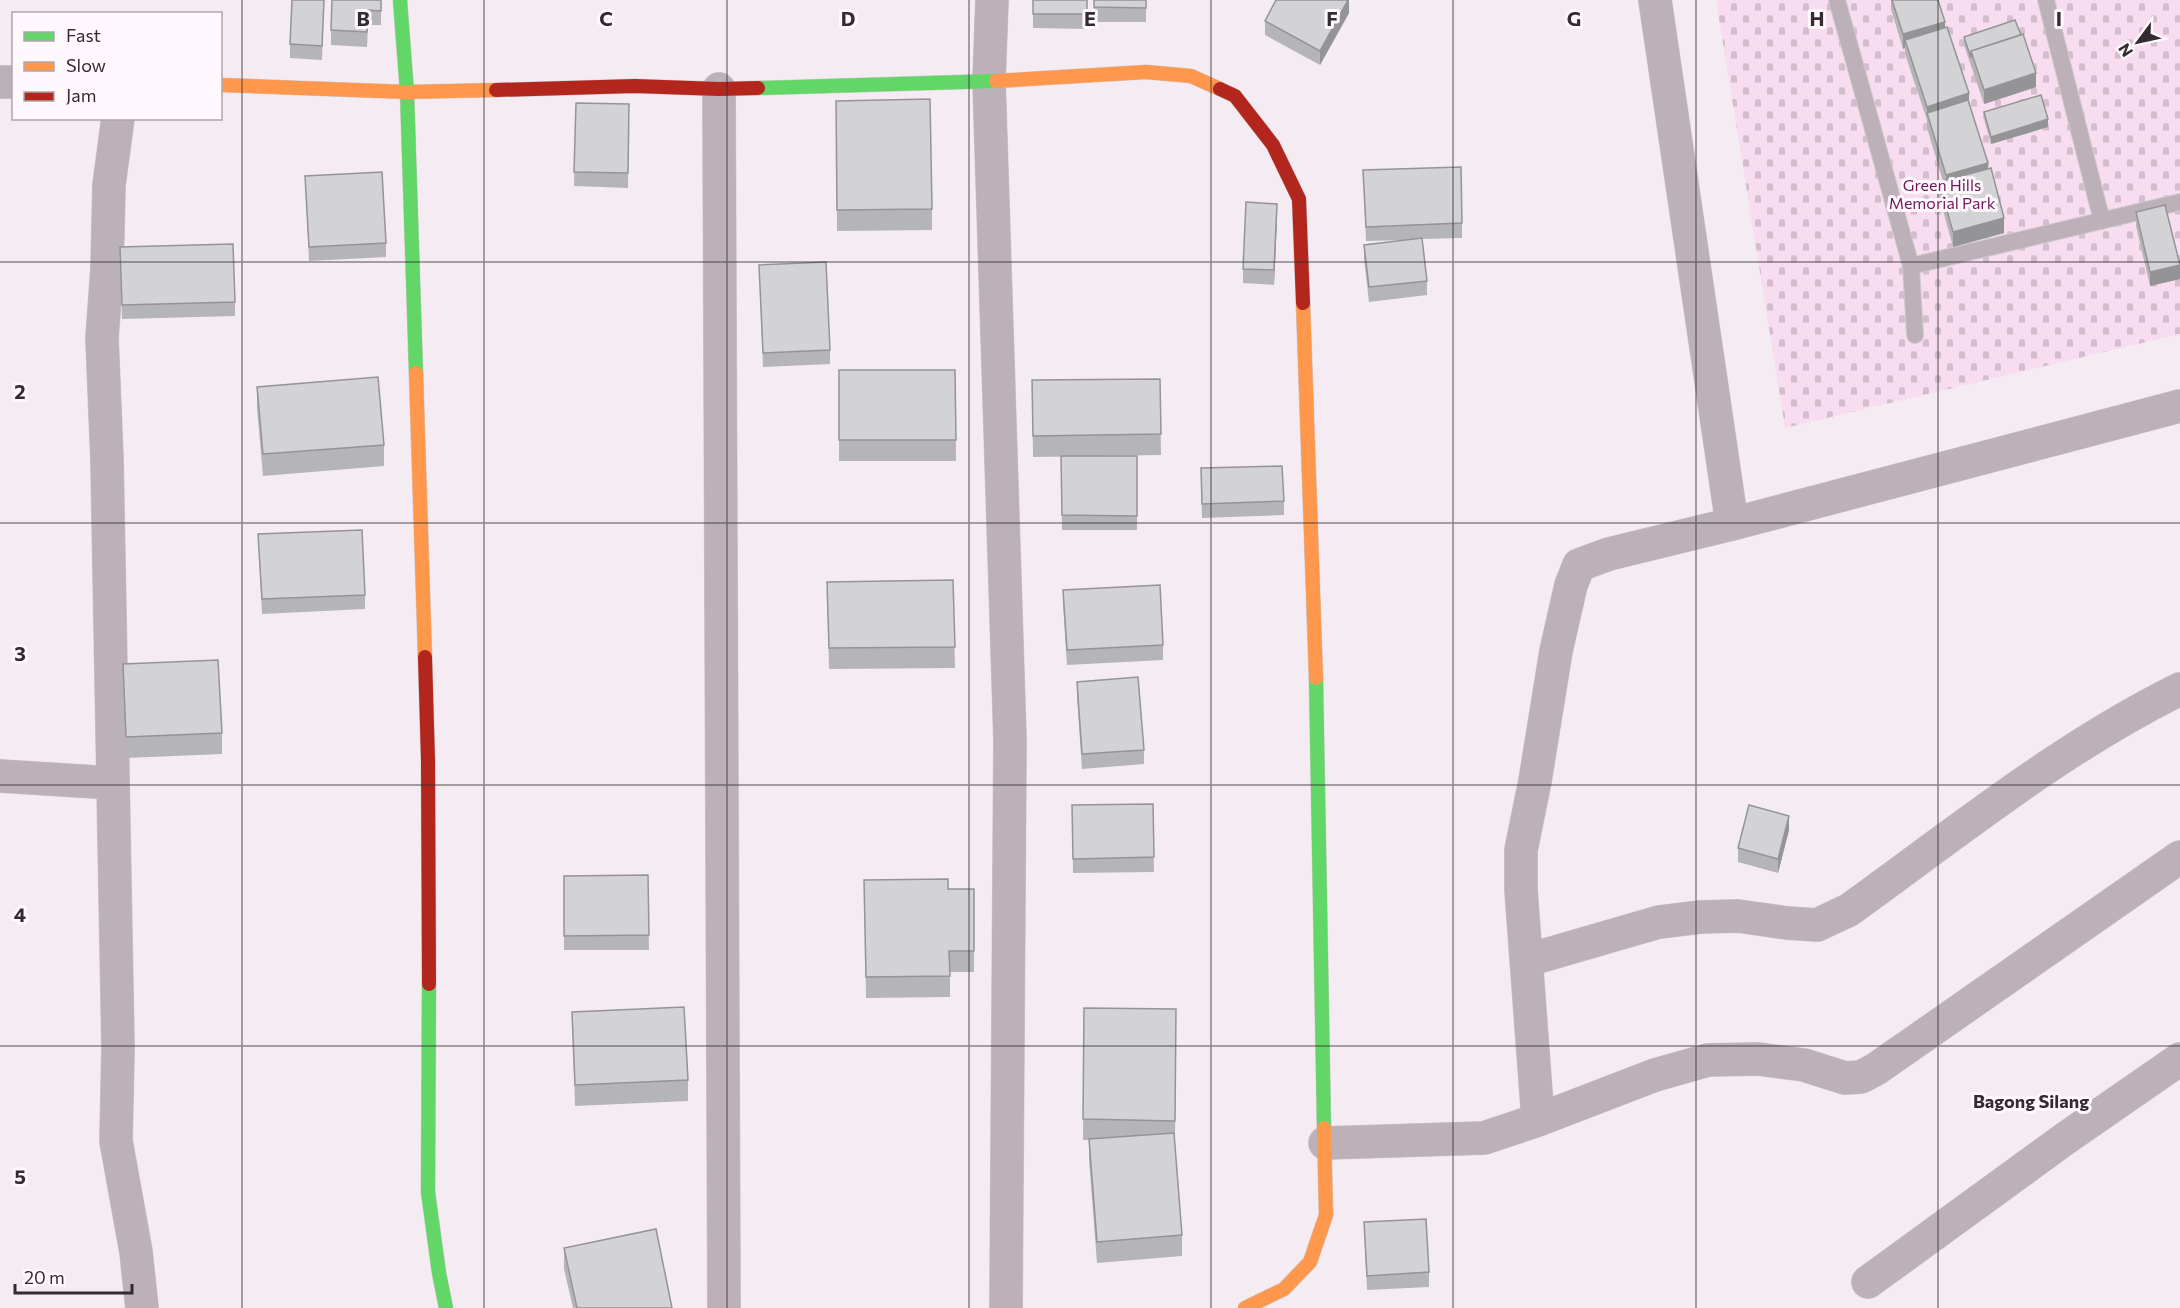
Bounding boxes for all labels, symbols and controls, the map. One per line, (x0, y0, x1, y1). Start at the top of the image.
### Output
text: B (356, 6, 370, 30)
text: C (599, 6, 613, 30)
text: D (841, 6, 855, 30)
text: E (1084, 6, 1096, 30)
text: F (1326, 6, 1338, 30)
text: G (1567, 6, 1581, 30)
text: H (1810, 6, 1825, 30)
text: I (2056, 6, 2062, 30)
legend (12, 12, 222, 120)
north arrow (2108, 12, 2168, 72)
text: Fast (66, 24, 101, 46)
text: N (2114, 40, 2136, 61)
text: Slow (66, 54, 106, 76)
text: Jam (66, 84, 96, 106)
park label: Green Hills Memorial Park (1889, 175, 1996, 212)
text: 2 (14, 379, 26, 403)
text: 3 (14, 641, 26, 665)
text: 4 (14, 902, 26, 926)
district label: Bagong Silang (1973, 1090, 2089, 1112)
text: 5 (14, 1164, 26, 1188)
scale bar (15, 1257, 132, 1295)
text: 20 m (24, 1266, 65, 1288)

